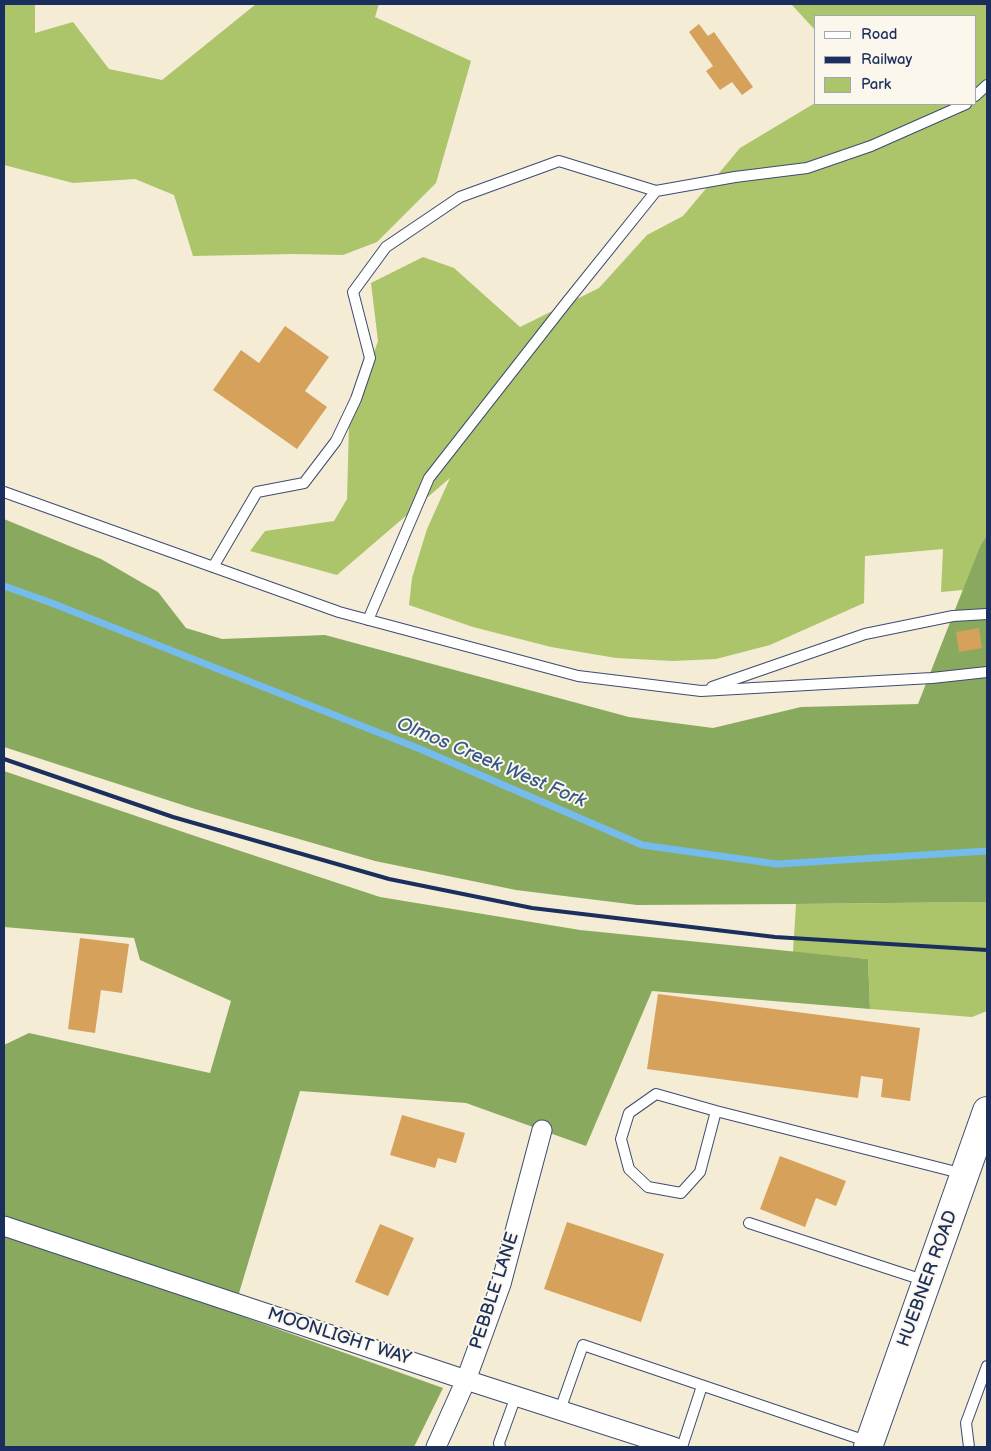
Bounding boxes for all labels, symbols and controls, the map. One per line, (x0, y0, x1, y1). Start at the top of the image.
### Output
legend (814, 15, 976, 105)
text: Road (861, 25, 897, 44)
text: Railway (861, 50, 912, 69)
text: Park (861, 75, 891, 94)
water label: Olmos Creek West Fork (393, 713, 589, 813)
street label: HUEBNER ROAD (893, 1208, 963, 1350)
street label: PEBBLE LANE (466, 1230, 524, 1352)
street label: MOONLIGHT WAY (265, 1304, 413, 1370)

